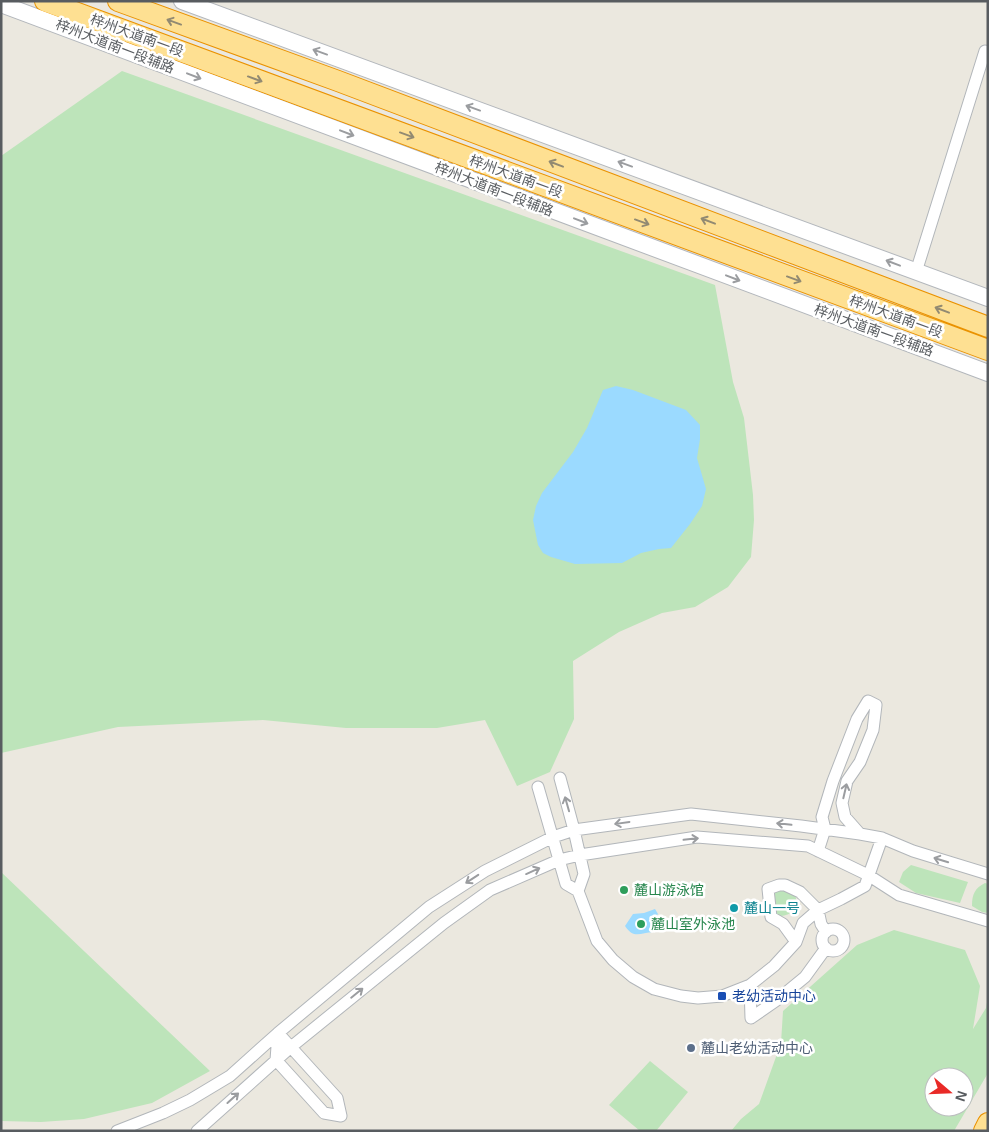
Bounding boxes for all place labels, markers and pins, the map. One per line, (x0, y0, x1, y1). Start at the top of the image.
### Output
place label: 麓山游泳馆 (634, 882, 704, 898)
marker: 麓山游泳馆 (618, 884, 630, 896)
place label: 麓山一号 (744, 900, 800, 916)
marker: 麓山一号 (728, 902, 740, 914)
place label: 麓山室外泳池 (651, 916, 735, 932)
marker: 麓山室外泳池 (635, 918, 647, 930)
place label: 老幼活动中心 (732, 988, 816, 1004)
marker: 老幼活动中心 (716, 990, 728, 1002)
place label: 麓山老幼活动中心 (701, 1040, 813, 1056)
marker: 麓山老幼活动中心 (685, 1042, 697, 1054)

